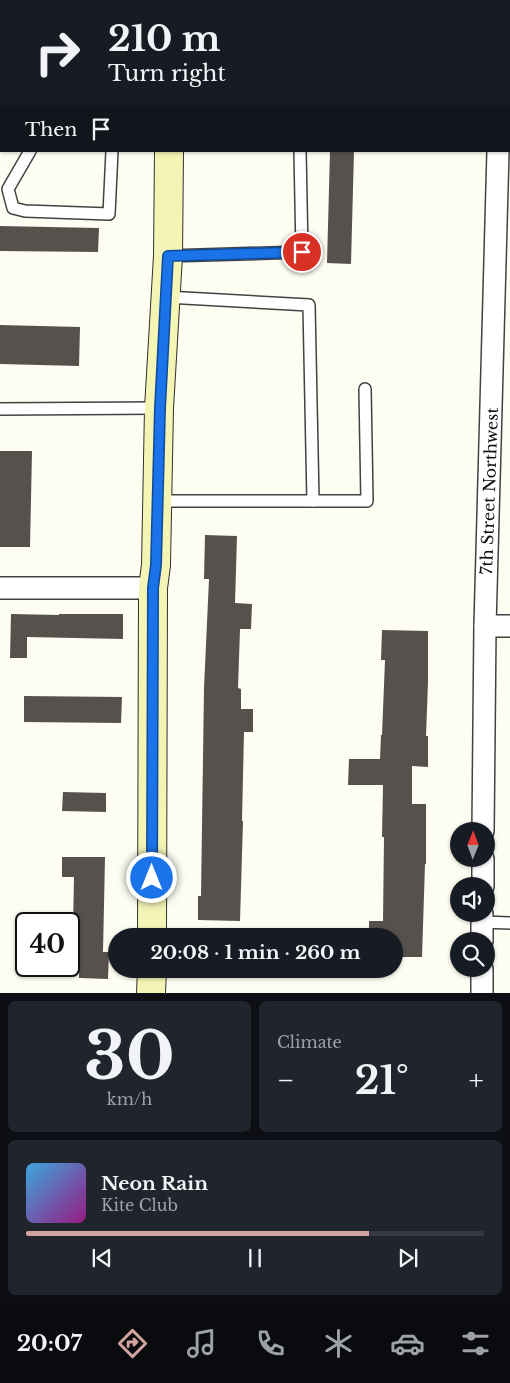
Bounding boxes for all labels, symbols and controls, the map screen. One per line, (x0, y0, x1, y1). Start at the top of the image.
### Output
text: 210 m (108, 17, 221, 60)
icon: right (25, 20, 90, 85)
text: Turn right (108, 60, 226, 87)
icon: arrive (87, 115, 115, 143)
text: Then (25, 118, 77, 141)
pin (281, 231, 323, 273)
icon: arrive (288, 238, 316, 266)
street label: 7th Street Northwest (476, 407, 502, 575)
north arrow (450, 822, 495, 868)
map controls (450, 822, 495, 977)
position arrow (125, 851, 177, 903)
button: sound (450, 877, 495, 922)
speed limit sign: 40 (15, 912, 80, 977)
button: search (450, 932, 495, 977)
text: 20:08 · 1 min · 260 m (150, 941, 361, 964)
text: 30 (84, 1016, 175, 1097)
text: Climate (277, 1032, 342, 1052)
text: 21° (355, 1057, 409, 1104)
text: − (277, 1063, 295, 1098)
text: + (469, 1063, 484, 1098)
text: km/h (107, 1089, 152, 1109)
text: Neon Rain (101, 1172, 208, 1195)
text: Kite Club (101, 1195, 178, 1215)
icon: previous (88, 1244, 116, 1272)
icon: pause (241, 1244, 269, 1272)
icon: next (394, 1244, 422, 1272)
icon: directions (115, 1326, 150, 1361)
icon: music (184, 1326, 219, 1361)
icon: phone (253, 1326, 288, 1361)
icon: climate (321, 1326, 356, 1361)
icon: car (390, 1326, 425, 1361)
icon: filters (458, 1326, 493, 1361)
text: 20:07 (17, 1330, 82, 1357)

